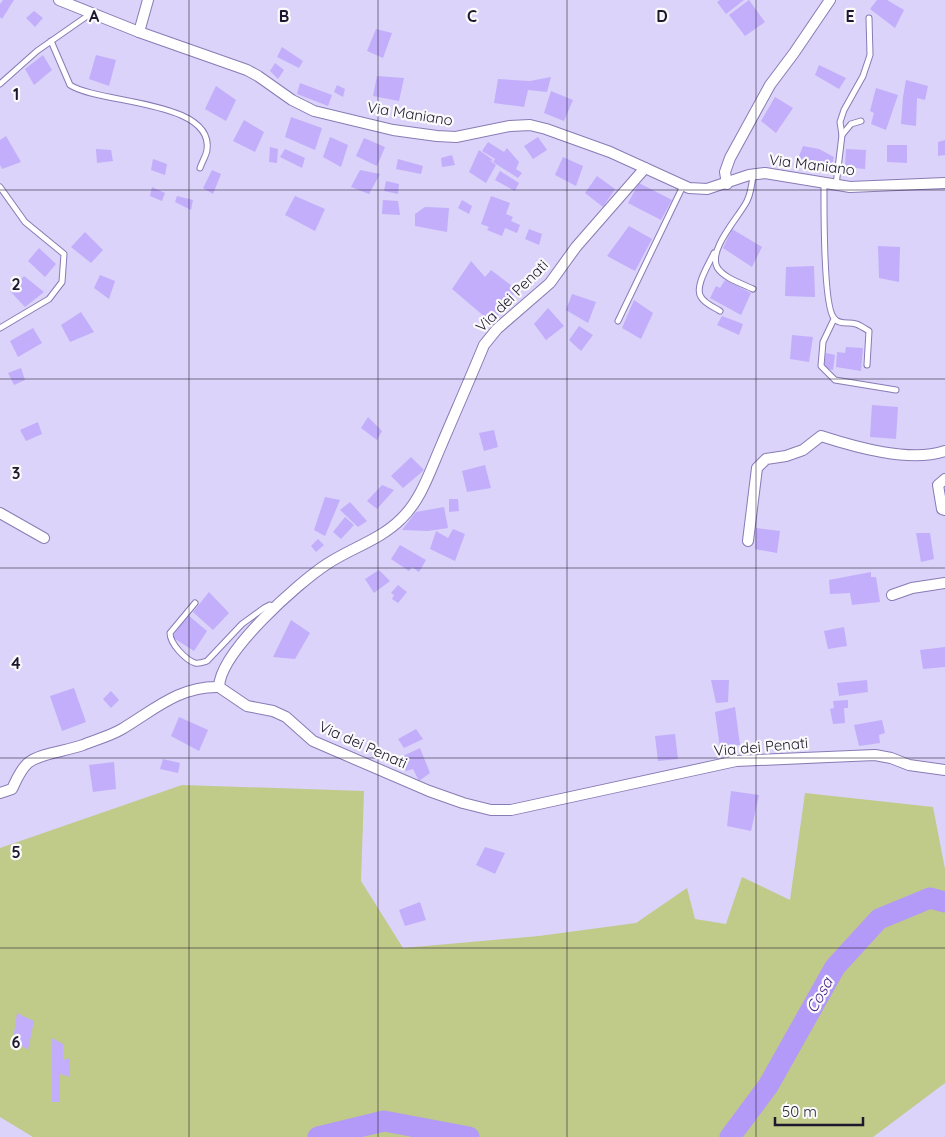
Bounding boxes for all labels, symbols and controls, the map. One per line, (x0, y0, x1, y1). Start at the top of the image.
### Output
text: A (89, 6, 100, 26)
text: B (279, 6, 289, 26)
text: C (467, 6, 477, 26)
text: D (656, 6, 668, 26)
text: E (845, 6, 855, 26)
text: 1 (13, 84, 19, 104)
street label: Via Maniano (366, 97, 454, 130)
street label: Via Maniano (768, 150, 856, 179)
street label: Via dei Penati (471, 255, 552, 336)
text: 2 (11, 274, 21, 294)
text: 3 (12, 463, 20, 483)
text: 4 (11, 653, 21, 673)
street label: Via dei Penati (316, 717, 410, 772)
street label: Via dei Penati (713, 733, 809, 760)
text: 5 (11, 842, 21, 862)
water label: Cosa (801, 973, 837, 1016)
text: 6 (12, 1032, 21, 1052)
scale bar (775, 1094, 862, 1126)
text: 50 m (782, 1102, 817, 1121)

